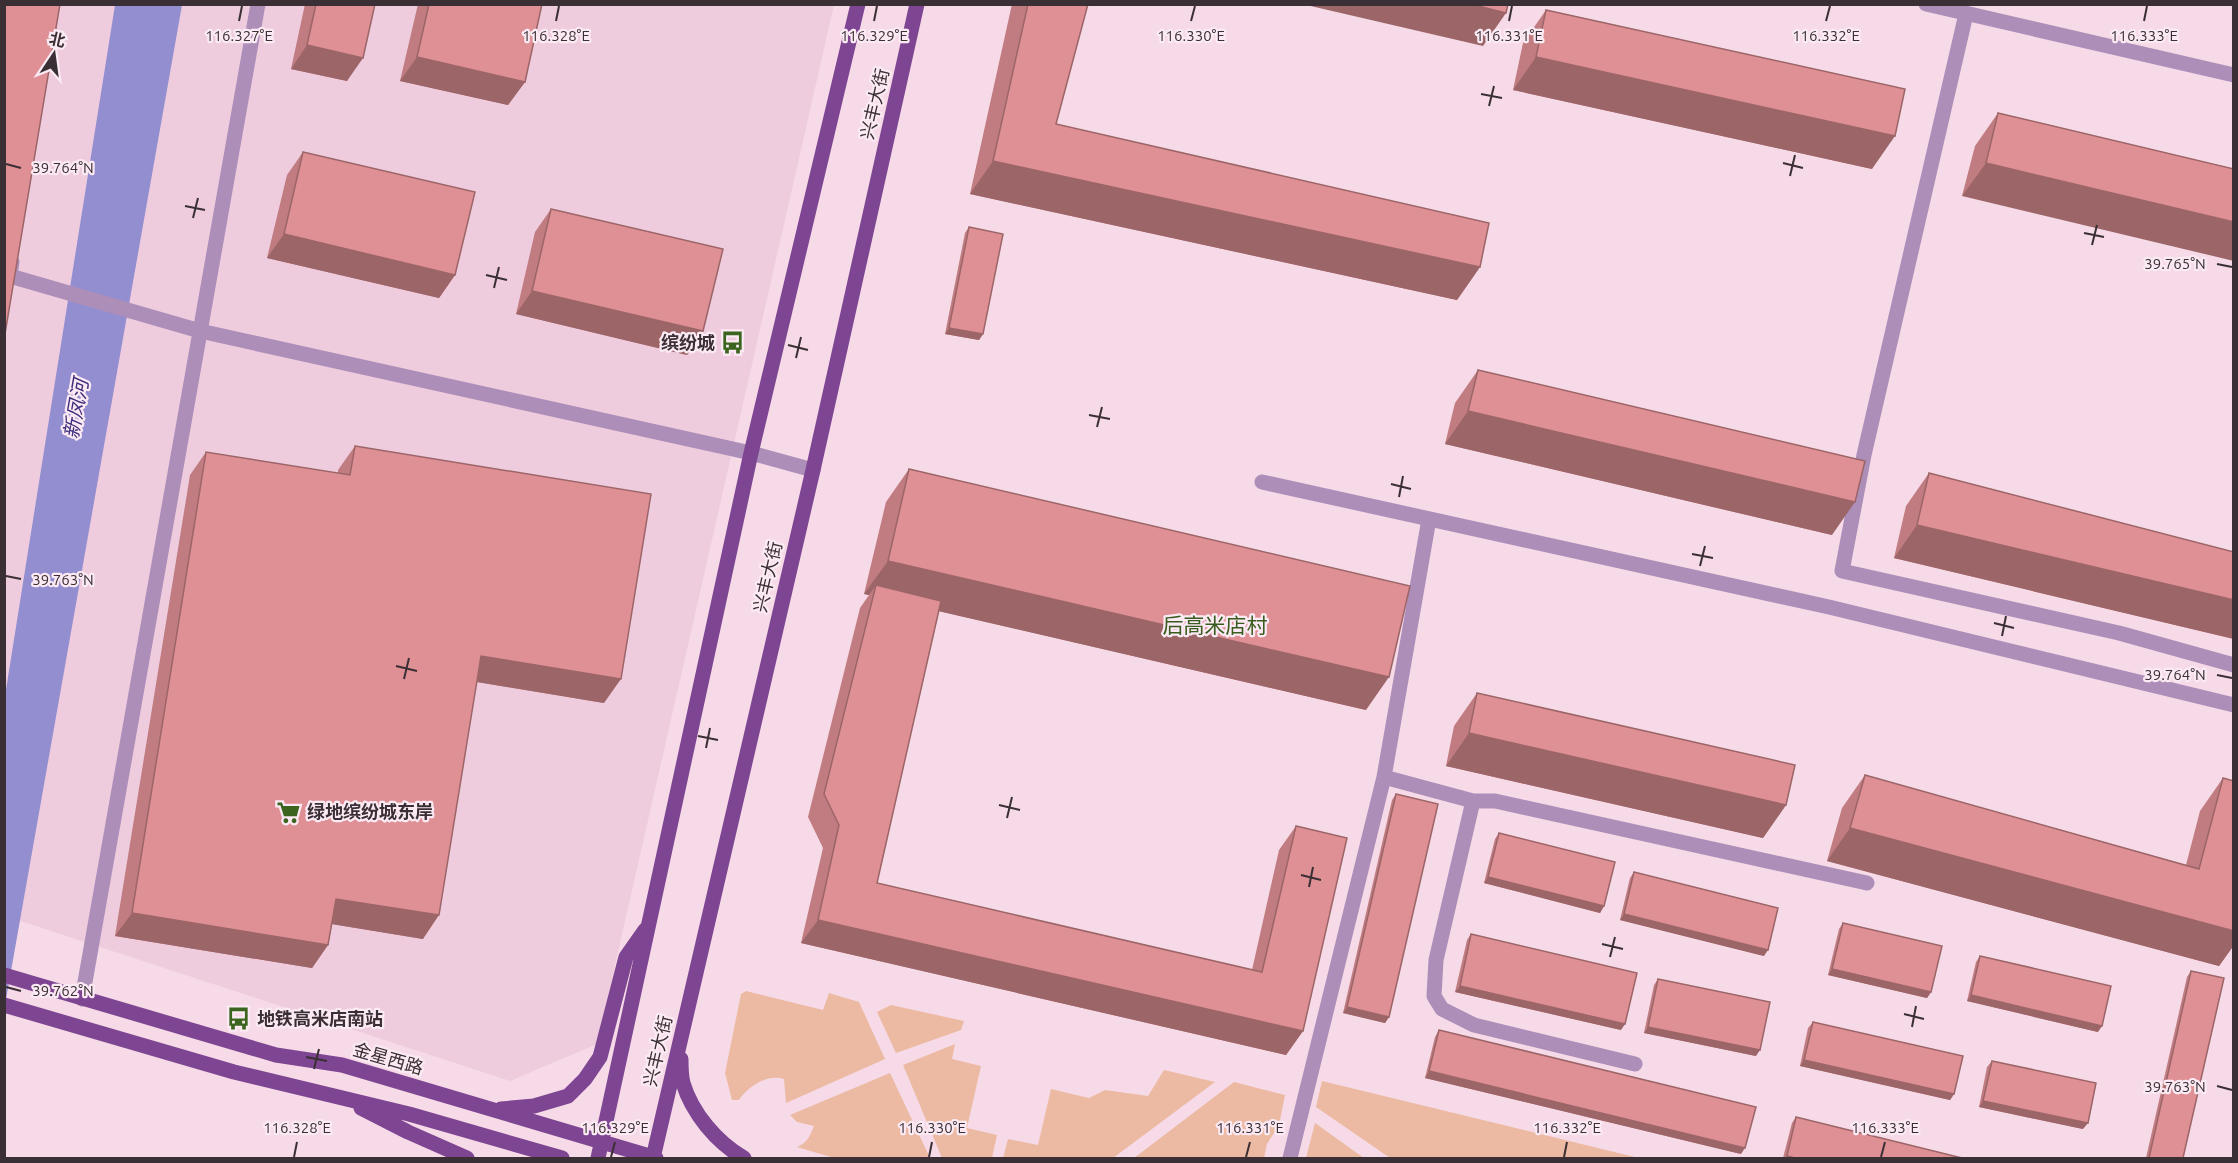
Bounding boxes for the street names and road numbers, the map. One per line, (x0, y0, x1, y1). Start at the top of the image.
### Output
street label: 兴丰大街 (856, 66, 892, 141)
street label: 兴丰大街 (749, 539, 785, 614)
street label: 兴丰大街 (639, 1013, 675, 1088)
street label: 金星西路 (351, 1039, 426, 1078)

